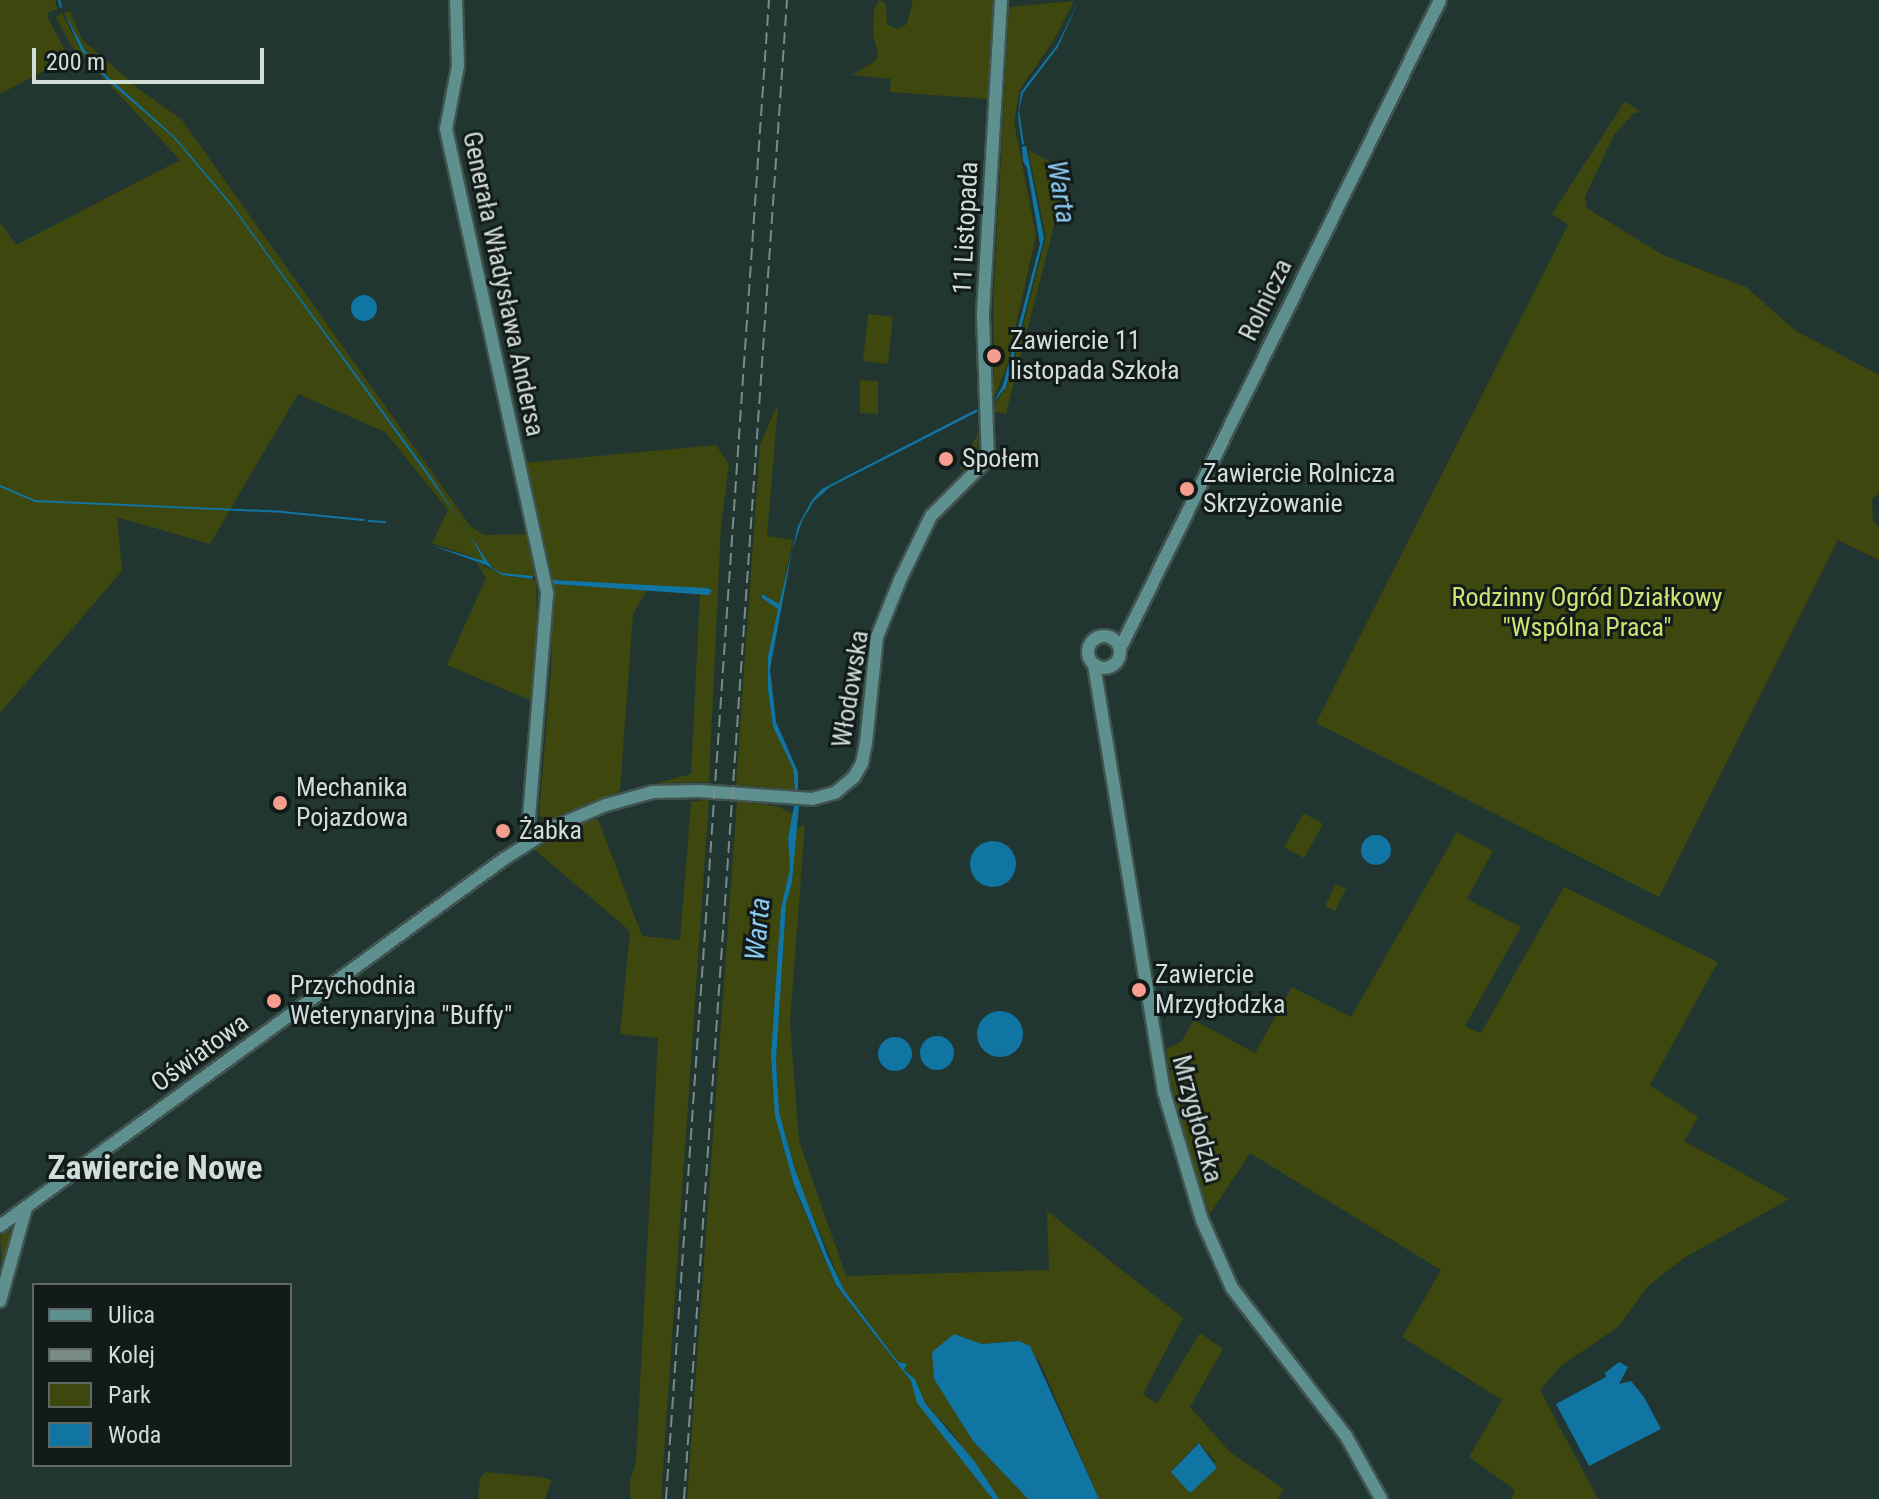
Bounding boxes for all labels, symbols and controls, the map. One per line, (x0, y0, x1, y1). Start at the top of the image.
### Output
scale bar (36, 32, 268, 82)
text: 200 m (46, 48, 105, 76)
street label: Generała Władysława Andersa (455, 129, 551, 439)
water label: Warta (1039, 158, 1083, 226)
street label: 11 Listopada (947, 161, 985, 295)
street label: Rolnicza (1233, 254, 1299, 346)
place label: Zawiercie 11 listopada Szkoła (1010, 325, 1180, 386)
marker: Zawiercie 11 listopada Szkoła (985, 347, 1003, 365)
place label: Społem (962, 443, 1040, 475)
marker: Społem (937, 450, 955, 468)
place label: Zawiercie Rolnicza Skrzyżowanie (1203, 458, 1395, 520)
marker: Zawiercie Rolnicza Skrzyżowanie (1178, 480, 1196, 498)
park label: Rodzinny Ogród Działkowy "Wspólna Praca" (1452, 582, 1722, 644)
street label: Włodowska (826, 628, 876, 750)
place label: Mechanika Pojazdowa (296, 772, 408, 834)
marker: Mechanika Pojazdowa (271, 794, 289, 812)
place label: Żabka (519, 815, 582, 847)
marker: Żabka (494, 822, 512, 840)
water label: Warta (739, 896, 777, 962)
place label: Zawiercie Mrzygłodzka (1155, 959, 1286, 1020)
place label: Przychodnia Weterynaryjna "Buffy" (290, 970, 512, 1032)
marker: Zawiercie Mrzygłodzka (1130, 981, 1148, 999)
marker: Przychodnia Weterynaryjna "Buffy" (265, 992, 283, 1010)
street label: Oświatowa (145, 1007, 255, 1099)
street label: Mrzygłodzka (1165, 1052, 1229, 1186)
district label: Zawiercie Nowe (47, 1148, 263, 1188)
legend (32, 1283, 292, 1467)
text: Ulica (108, 1301, 155, 1329)
text: Kolej (108, 1341, 155, 1369)
text: Park (108, 1381, 151, 1409)
text: Woda (108, 1421, 161, 1449)

